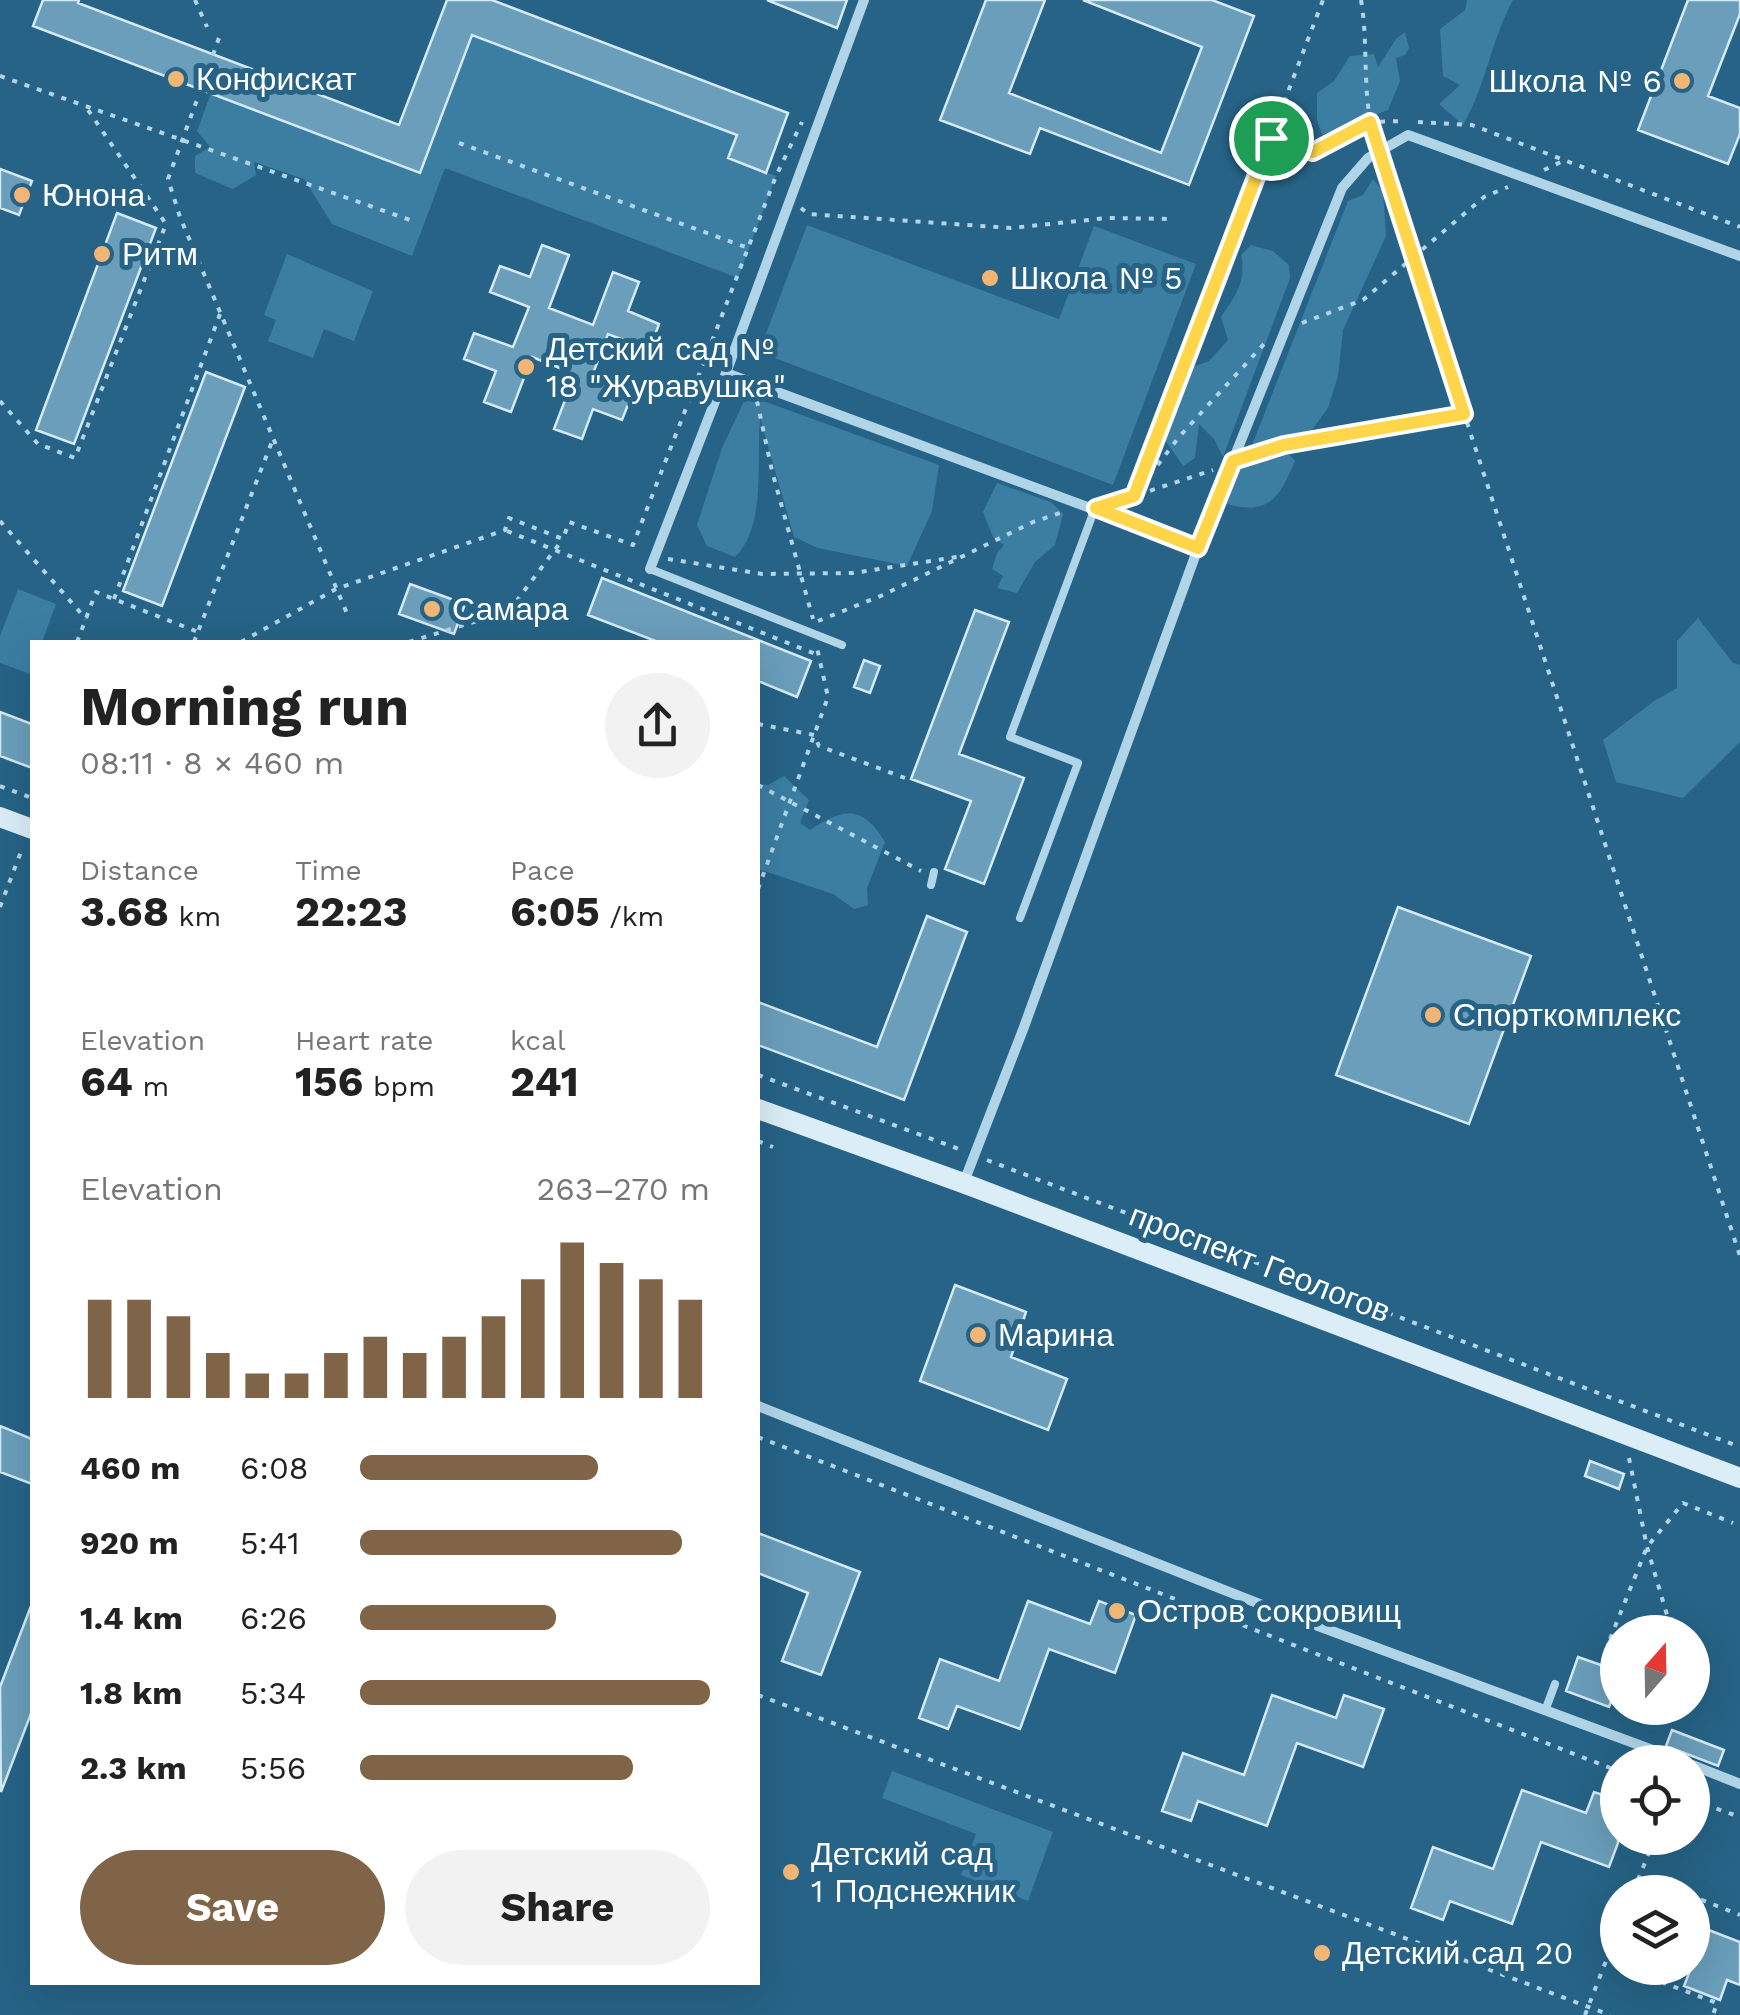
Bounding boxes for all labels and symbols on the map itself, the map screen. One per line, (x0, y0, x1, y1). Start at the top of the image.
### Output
place label: Конфискат (196, 60, 357, 98)
place label: Школа № 6 (1488, 62, 1662, 100)
marker: Конфискат (165, 68, 187, 90)
marker: Школа № 6 (1671, 70, 1693, 92)
pin (1229, 96, 1314, 181)
place label: Юнона (42, 176, 145, 214)
marker: Юнона (11, 184, 33, 206)
place label: Ритм (122, 235, 198, 273)
marker: Ритм (91, 243, 113, 265)
place label: Школа № 5 (1010, 259, 1183, 297)
marker: Школа № 5 (979, 267, 1001, 289)
place label: Детский сад № 18 "Журавушка" (546, 330, 786, 405)
marker: Детский сад № 18 "Журавушка" (515, 356, 537, 378)
place label: Самара (452, 590, 569, 628)
marker: Самара (421, 598, 443, 620)
place label: Спорткомплекс (1453, 996, 1681, 1034)
marker: Спорткомплекс (1422, 1004, 1444, 1026)
street label: проспект Геологов (1124, 1196, 1396, 1330)
place label: Марина (998, 1316, 1114, 1354)
marker: Марина (967, 1324, 989, 1346)
place label: Остров сокровищ (1137, 1592, 1401, 1630)
marker: Остров сокровищ (1106, 1600, 1128, 1622)
north arrow (1600, 1615, 1710, 1725)
place label: Детский сад 1 Подснежник (811, 1835, 1016, 1910)
marker: Детский сад 1 Подснежник (780, 1861, 802, 1883)
place label: Детский сад 20 (1342, 1934, 1573, 1972)
marker: Детский сад 20 (1311, 1942, 1333, 1964)

